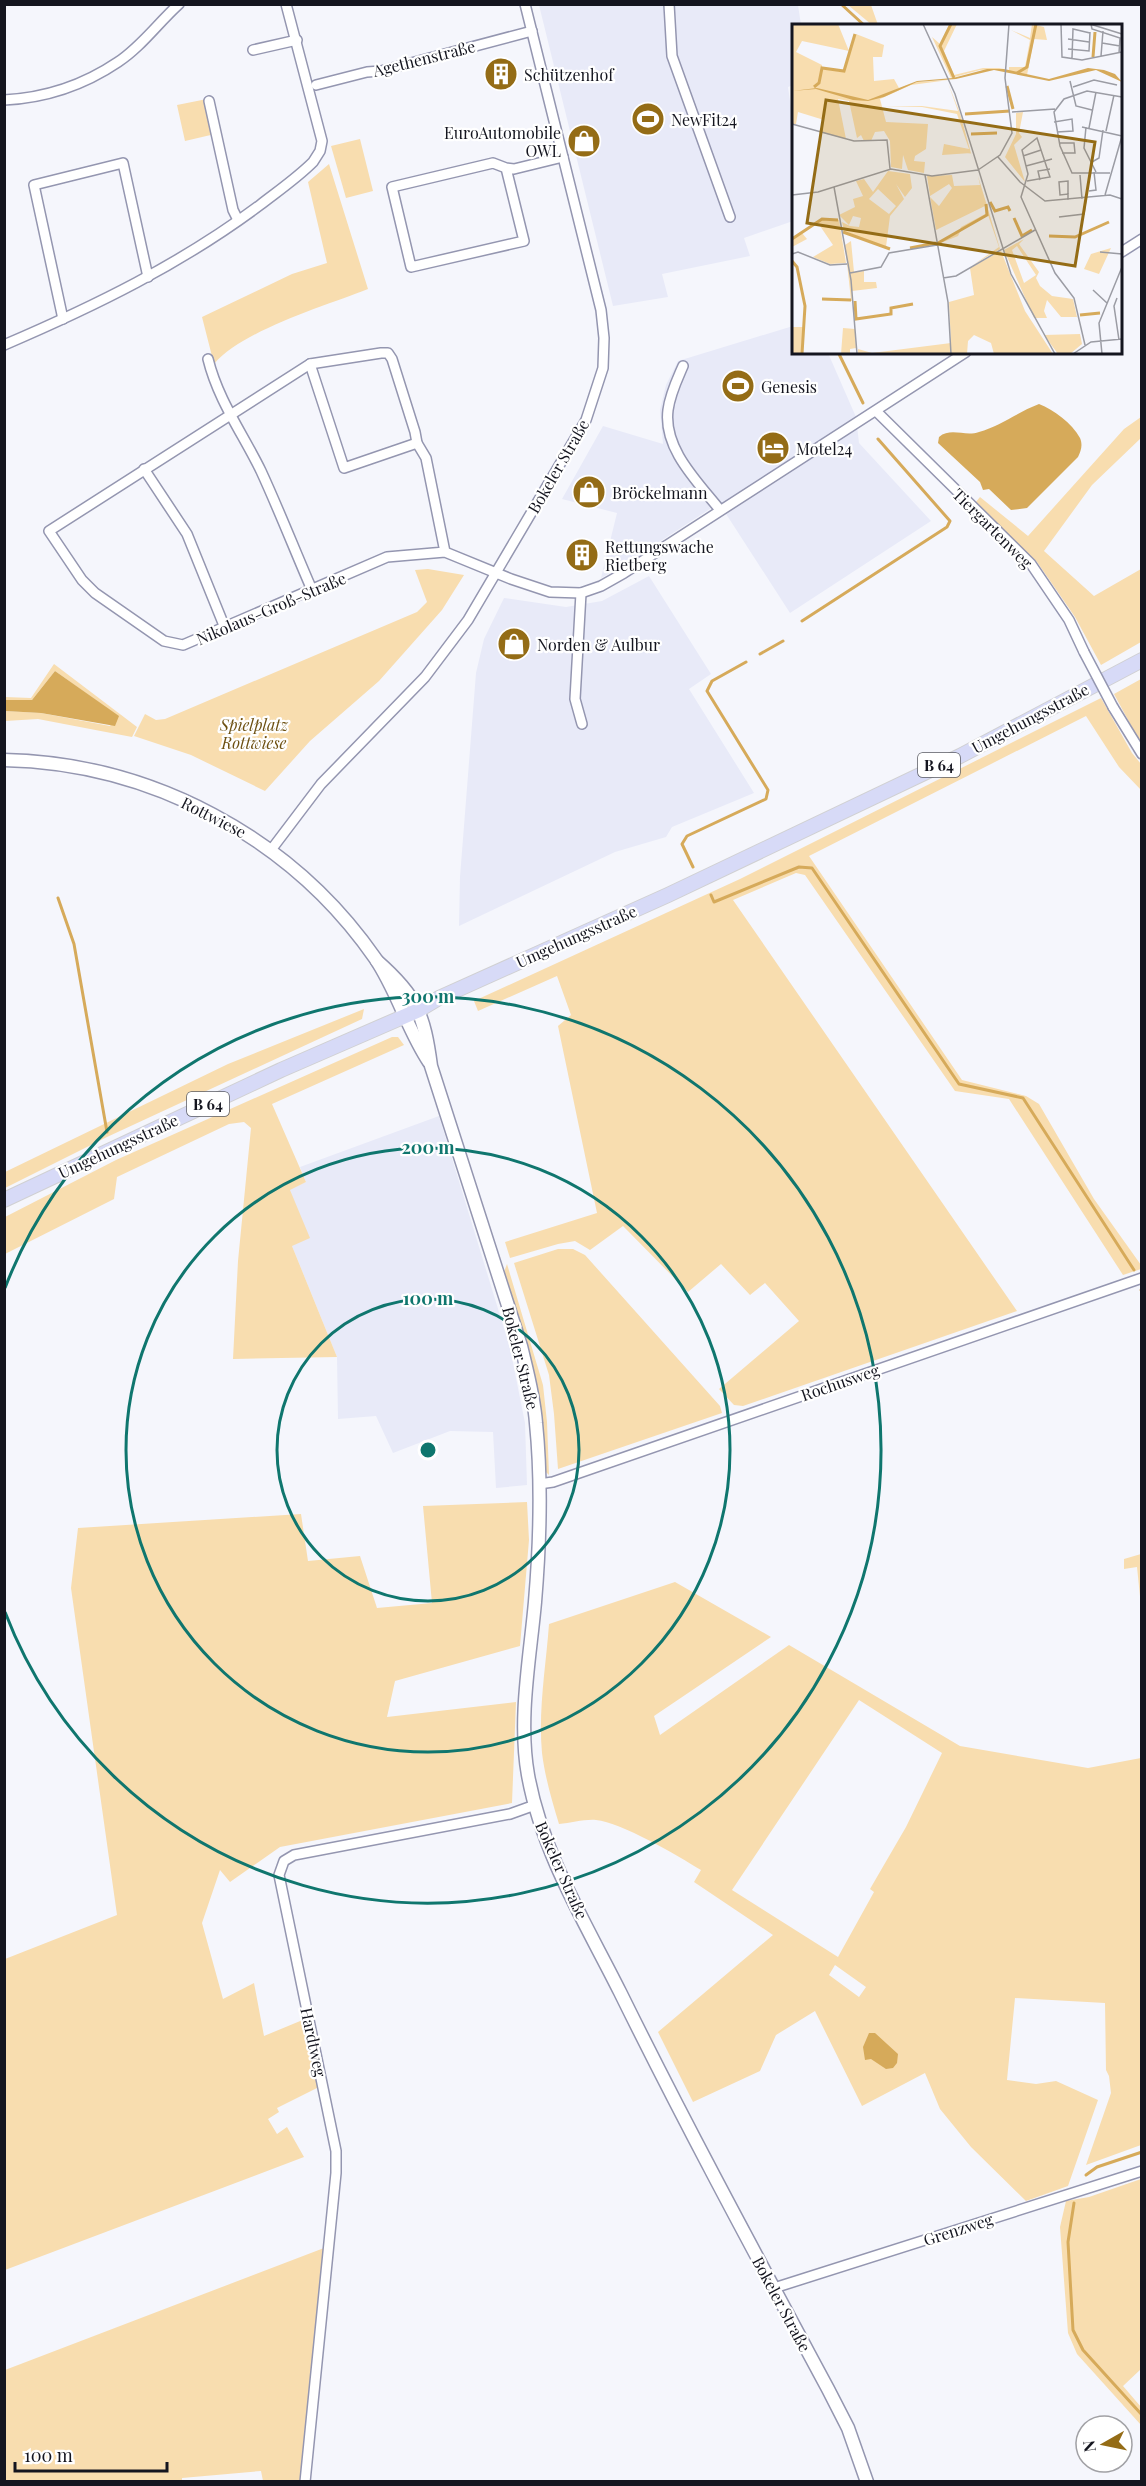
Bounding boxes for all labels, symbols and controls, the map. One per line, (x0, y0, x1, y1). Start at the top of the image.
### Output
inset map (792, 24, 1122, 354)
street label: Agethenstraße (370, 35, 477, 81)
building icon: Schützenhof (483, 56, 519, 92)
place label: Schützenhof (524, 64, 615, 85)
sports icon: NewFit24 (630, 101, 666, 137)
place label: NewFit24 (671, 109, 737, 130)
place label: EuroAutomobile OWL (444, 122, 561, 161)
shop icon: EuroAutomobile OWL (566, 123, 602, 159)
sports icon: Genesis (720, 368, 756, 404)
place label: Genesis (761, 376, 817, 397)
street label: Bokeler Straße (523, 415, 593, 517)
hotel icon: Motel24 (755, 430, 791, 466)
place label: Motel24 (796, 438, 852, 459)
shop icon: Bröckelmann (571, 474, 607, 510)
place label: Bröckelmann (612, 482, 708, 503)
street label: Tiergartenweg (948, 483, 1038, 573)
place label: Rettungswache Rietberg (605, 536, 714, 575)
building icon: Rettungswache Rietberg (564, 537, 600, 573)
street label: Nikolaus-Groß-Straße (193, 567, 349, 649)
shop icon: Norden & Aulbur (496, 626, 532, 662)
place label: Norden & Aulbur (537, 634, 660, 655)
street label: Umgehungsstraße (968, 678, 1092, 758)
park label: Spielplatz Rottwiese (219, 714, 289, 753)
road number: B 64 (918, 753, 960, 777)
street label: Rottwiese (178, 792, 250, 842)
street label: Umgehungsstraße (512, 900, 640, 972)
text: 300 m (402, 984, 455, 1008)
road number: B 64 (187, 1092, 229, 1116)
street label: Umgehungsstraße (55, 1109, 181, 1183)
text: 200 m (401, 1135, 455, 1159)
text: 100 m (403, 1286, 454, 1310)
street label: Bokeler Straße (498, 1304, 544, 1412)
street label: Rochusweg (798, 1359, 882, 1405)
centre of rings (418, 1440, 438, 1460)
street label: Bokeler Straße (531, 1818, 593, 1922)
street label: Hardtweg (296, 2005, 332, 2079)
street label: Grenzweg (920, 2208, 996, 2250)
street label: Bokeler Straße (748, 2253, 816, 2355)
north arrow (1074, 2414, 1134, 2474)
scale bar (15, 2435, 166, 2473)
text: N (1077, 2439, 1100, 2454)
text: 100 m (24, 2443, 73, 2467)

